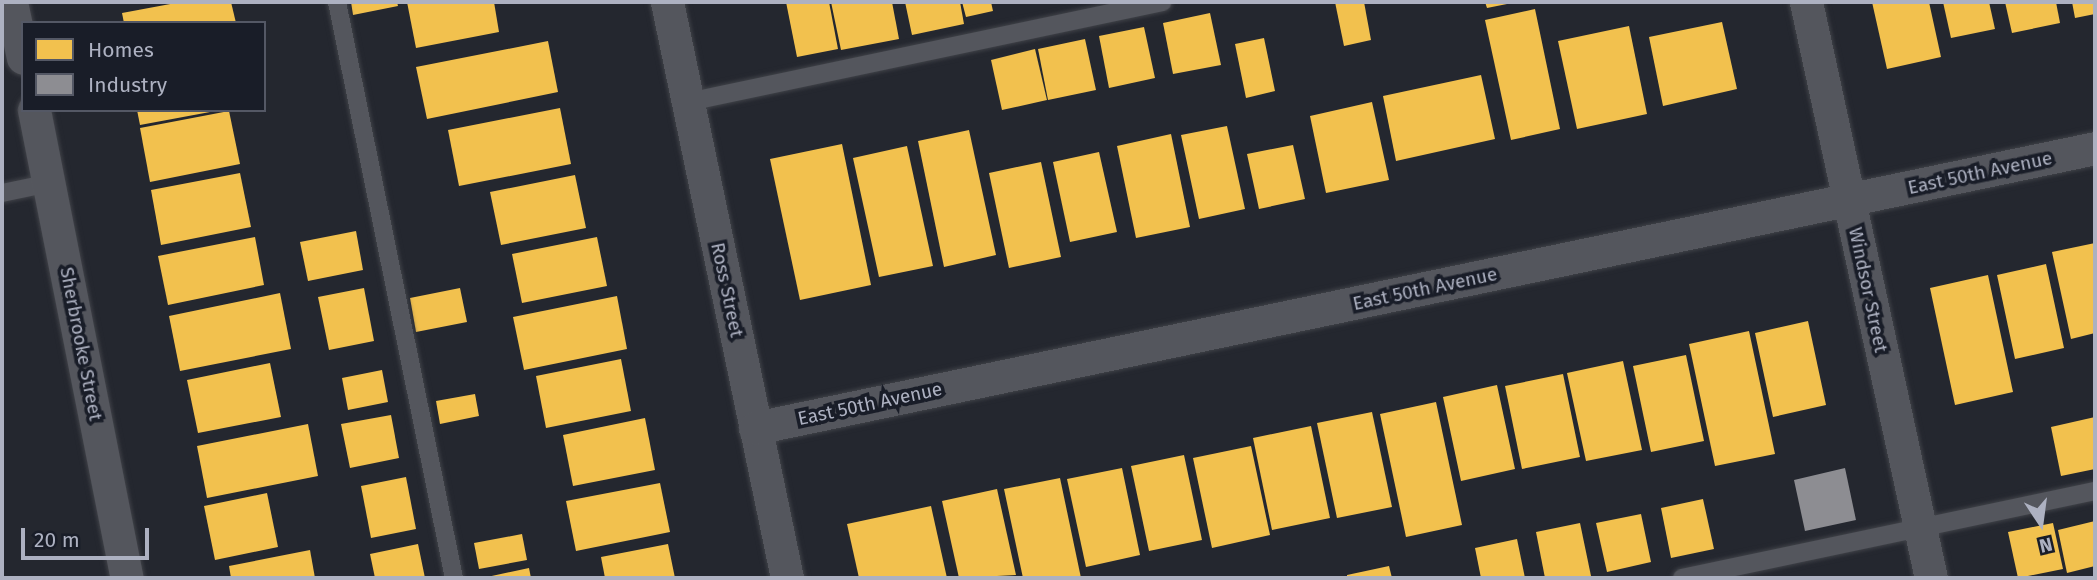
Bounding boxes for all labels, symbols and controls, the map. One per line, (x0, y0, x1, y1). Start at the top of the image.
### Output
legend (21, 21, 266, 112)
text: Homes (88, 37, 154, 63)
text: Industry (88, 72, 167, 98)
street label: East 50th Avenue (1906, 147, 2054, 199)
street label: Windsor Street (1844, 225, 1892, 355)
street label: Ross Street (706, 240, 748, 340)
street label: East 50th Avenue (1351, 263, 1499, 315)
street label: Sherbrooke Street (55, 265, 107, 423)
street label: East 50th Avenue (796, 378, 944, 430)
north arrow (2006, 489, 2076, 559)
scale bar (24, 514, 152, 558)
text: 20 m (34, 527, 80, 553)
text: N (2037, 532, 2055, 558)

